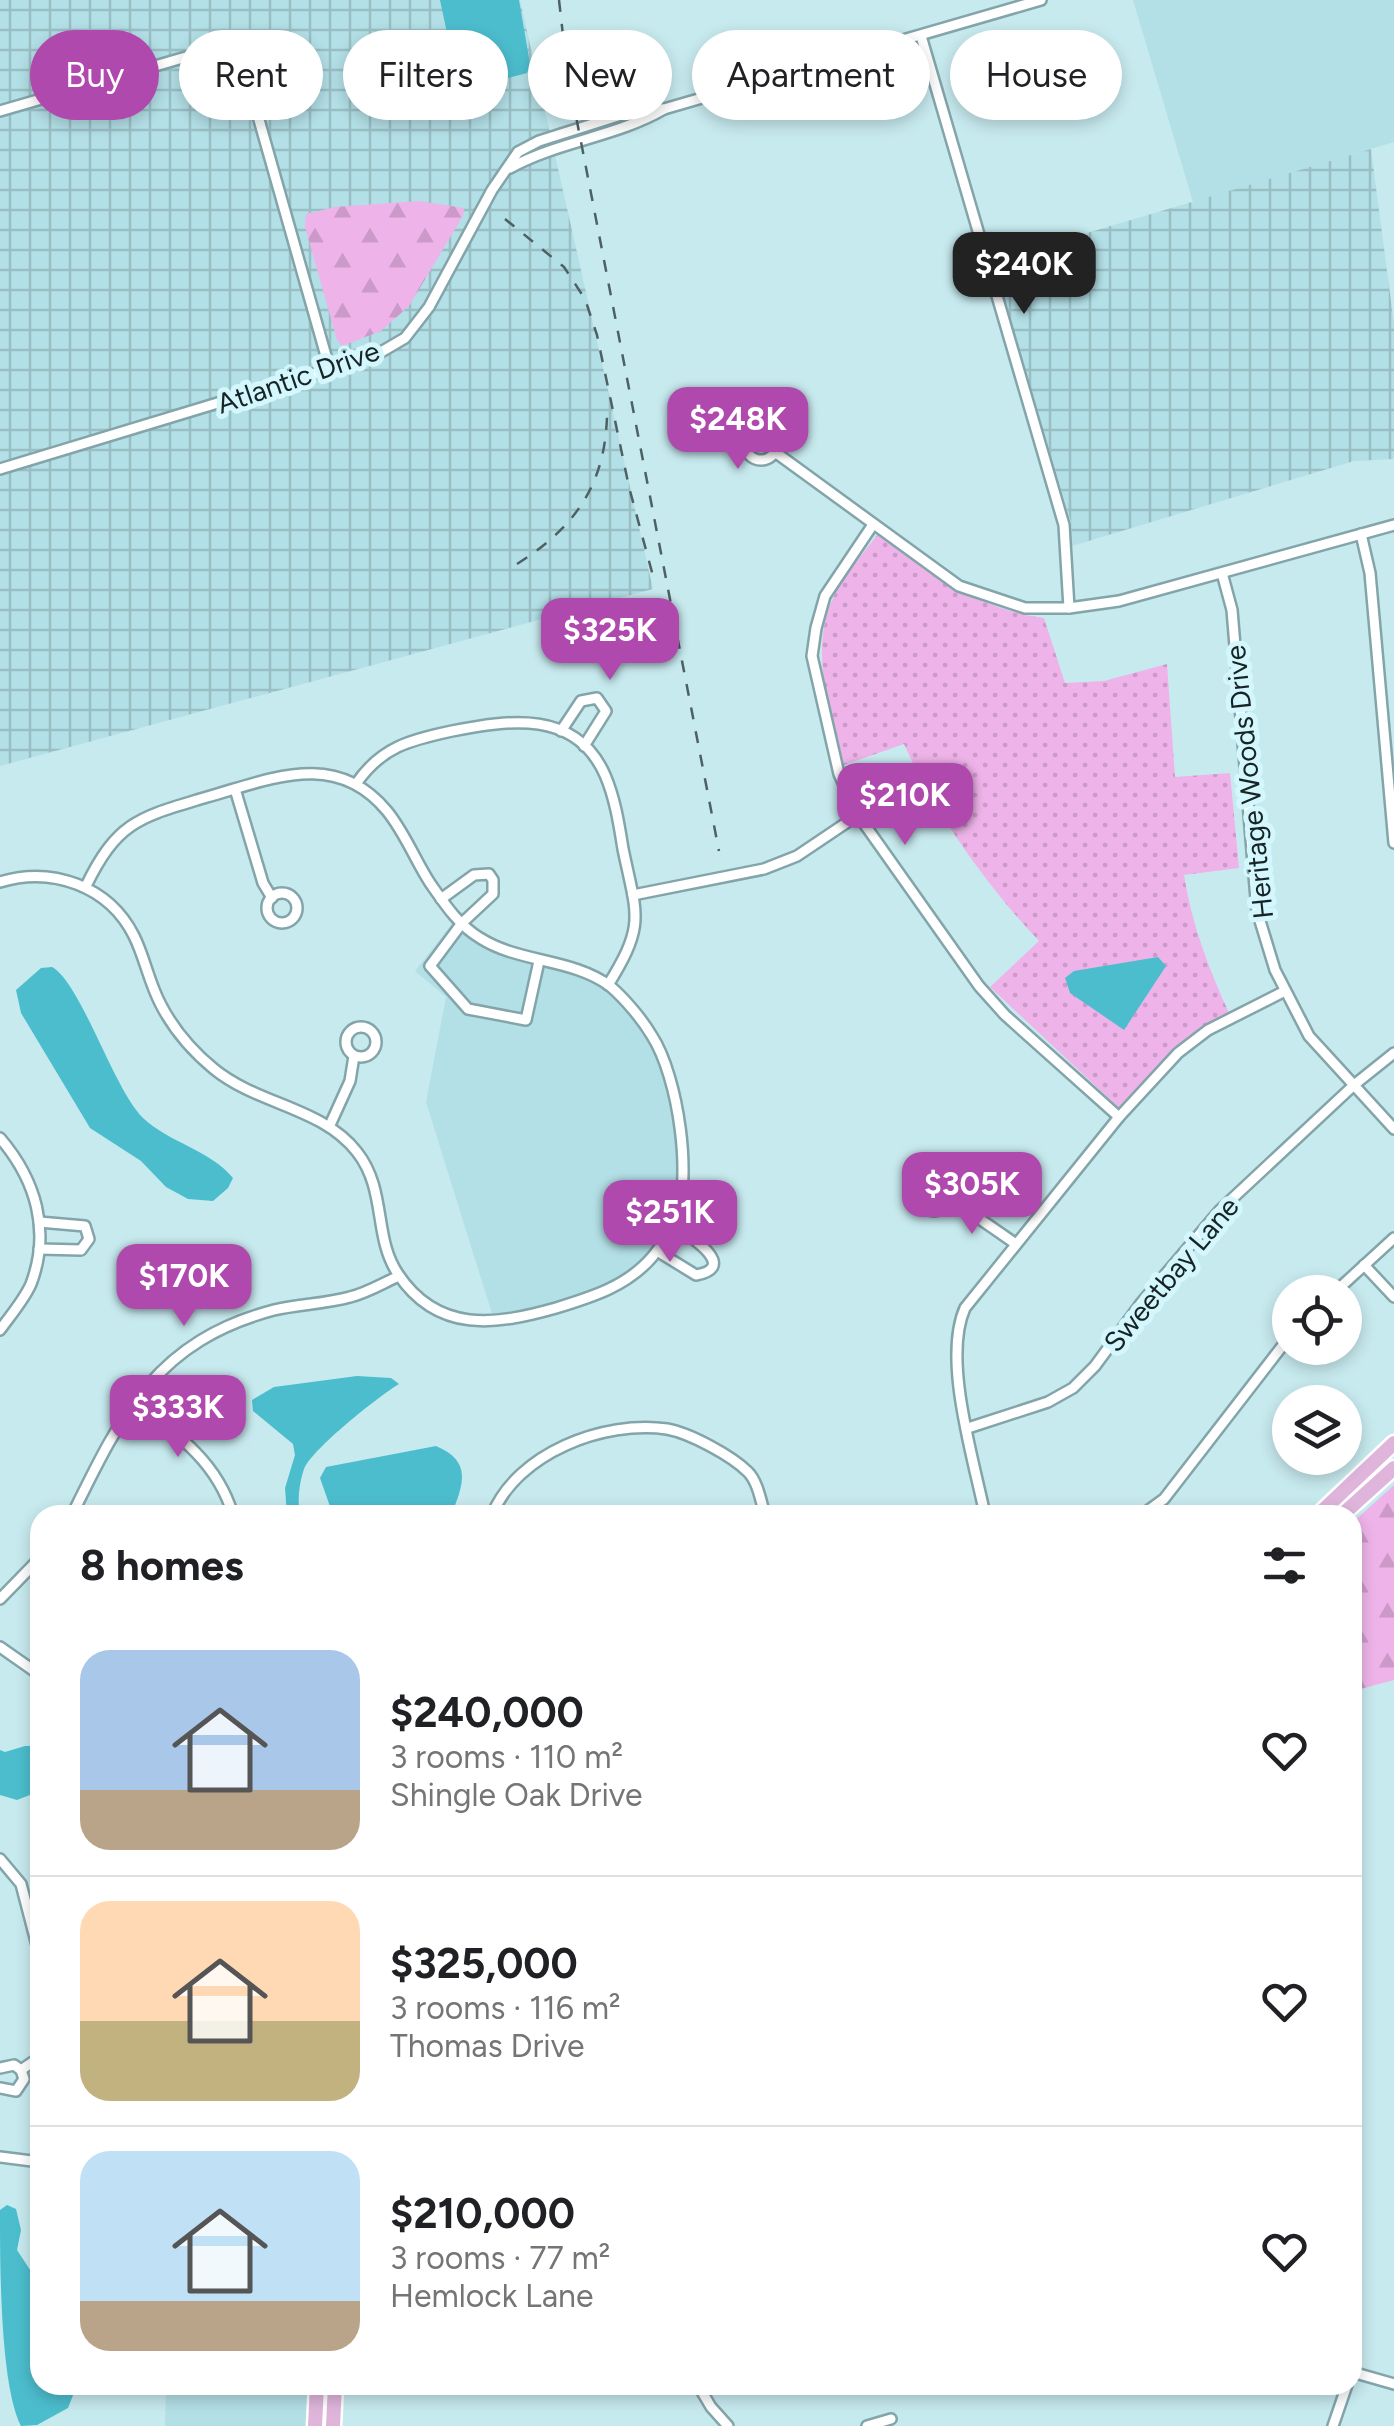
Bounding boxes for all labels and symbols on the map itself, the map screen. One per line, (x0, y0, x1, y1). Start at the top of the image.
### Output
pin: $240K (954, 232, 1094, 317)
street label: Atlantic Drive (212, 333, 384, 421)
pin: $248K (668, 387, 808, 472)
pin: $325K (540, 598, 680, 683)
street label: Heritage Woods Drive (1218, 643, 1280, 921)
pin: $210K (835, 763, 975, 848)
pin: $305K (902, 1152, 1042, 1237)
pin: $251K (600, 1180, 740, 1265)
street label: Sweetbay Lane (1096, 1190, 1246, 1358)
pin: $170K (114, 1244, 254, 1329)
pin: $333K (108, 1375, 248, 1460)

